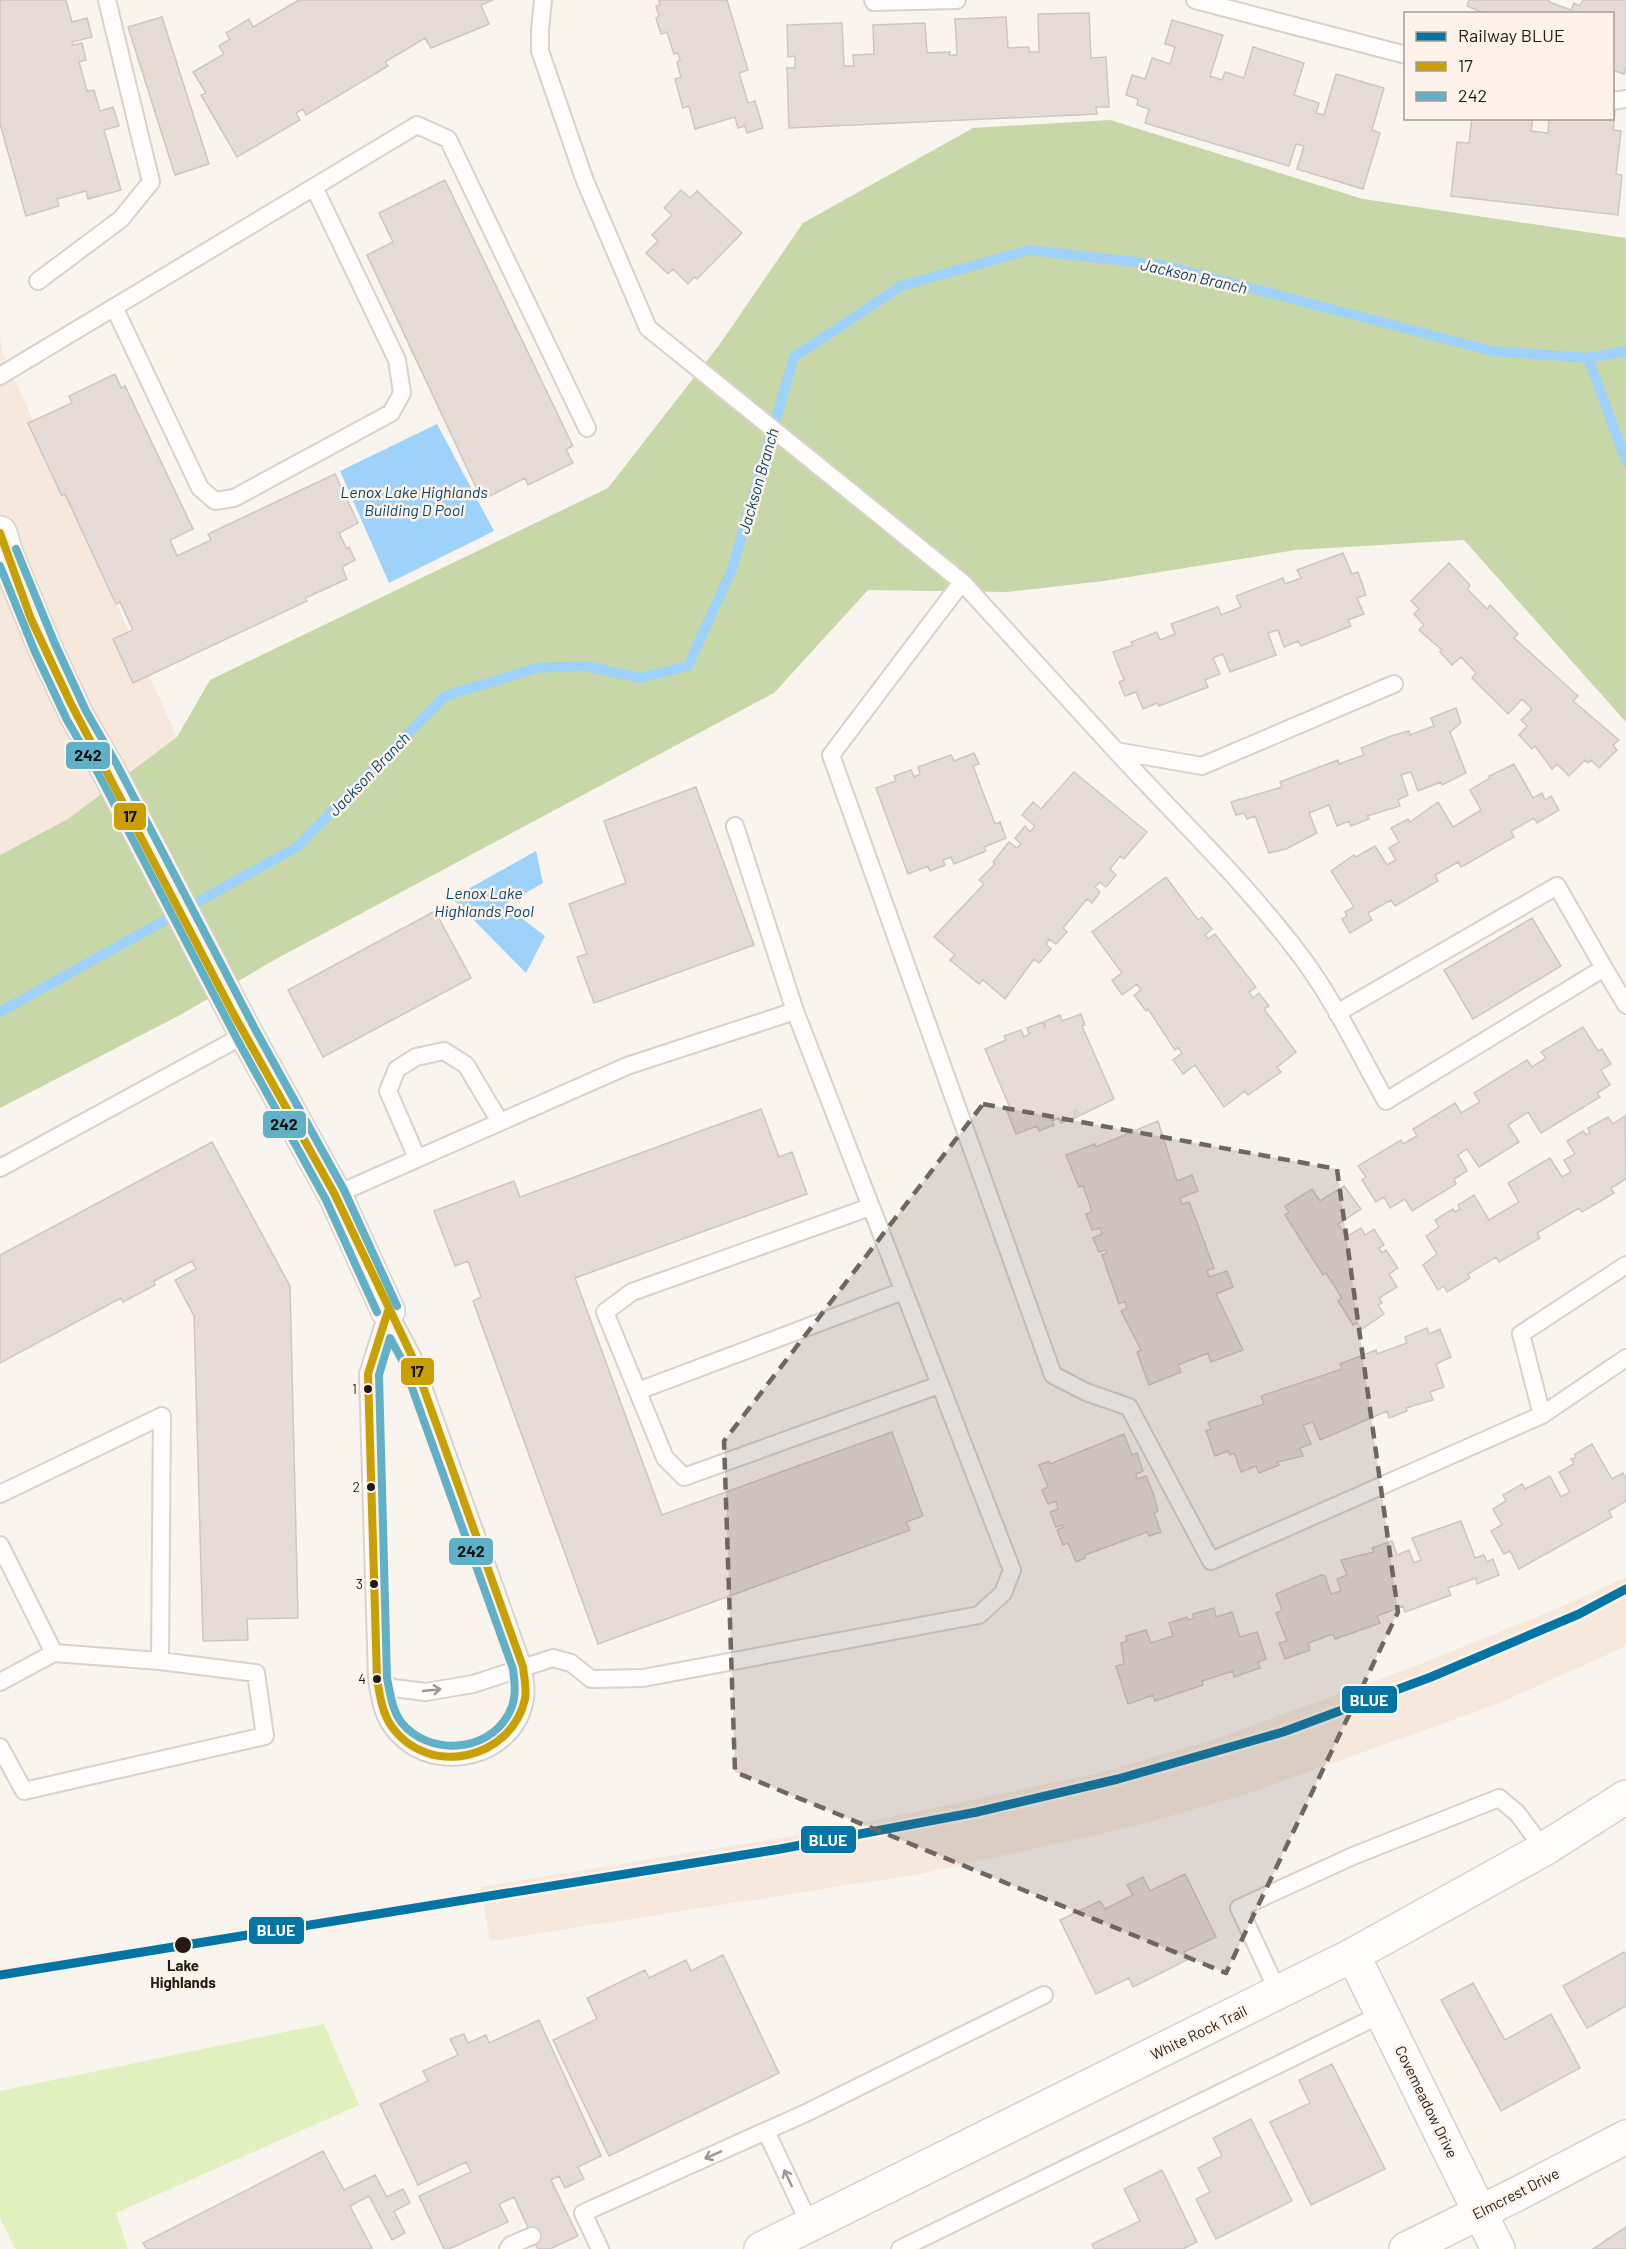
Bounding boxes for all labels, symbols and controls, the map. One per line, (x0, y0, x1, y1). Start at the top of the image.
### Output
legend (1404, 12, 1614, 120)
text: Railway BLUE (1458, 24, 1565, 46)
text: 17 (1458, 54, 1473, 76)
text: 242 (1458, 84, 1487, 106)
water label: Jackson Branch (1139, 254, 1249, 297)
water label: Jackson Branch (733, 426, 782, 536)
water label: Lenox Lake Highlands Building D Pool (340, 482, 488, 519)
water label: Jackson Branch (324, 728, 413, 819)
line badge: 242 (65, 741, 111, 770)
text: 242 (74, 745, 102, 764)
line badge: 17 (113, 802, 147, 831)
text: 17 (123, 806, 137, 825)
water label: Lenox Lake Highlands Pool (434, 883, 534, 920)
line badge: 242 (262, 1110, 307, 1139)
text: 242 (270, 1114, 298, 1133)
line badge: 17 (400, 1357, 435, 1386)
text: 17 (410, 1361, 424, 1380)
place label: 1 (352, 1380, 357, 1397)
marker: 1 (362, 1383, 374, 1395)
place label: 2 (352, 1478, 360, 1495)
marker: 2 (365, 1481, 377, 1493)
line badge: 242 (448, 1537, 494, 1566)
text: 242 (457, 1541, 485, 1560)
place label: 3 (356, 1575, 363, 1592)
marker: 3 (368, 1578, 380, 1590)
place label: 4 (358, 1670, 366, 1687)
marker: 4 (371, 1673, 383, 1685)
one-way arrow (422, 1684, 442, 1695)
line badge: BLUE (1341, 1685, 1398, 1714)
text: BLUE (1350, 1690, 1388, 1709)
line badge: BLUE (800, 1825, 857, 1854)
text: BLUE (809, 1830, 847, 1849)
line badge: BLUE (248, 1916, 305, 1945)
text: BLUE (257, 1920, 295, 1939)
marker: Lake Highlands (173, 1935, 193, 1955)
place label: Lake Highlands (150, 1956, 216, 1991)
street label: White Rock Trail (1147, 2001, 1250, 2063)
street label: Covemeadow Drive (1392, 2042, 1462, 2161)
one-way arrow (704, 2150, 722, 2161)
street label: Elmcrest Drive (1469, 2164, 1562, 2223)
one-way arrow (782, 2170, 794, 2188)

